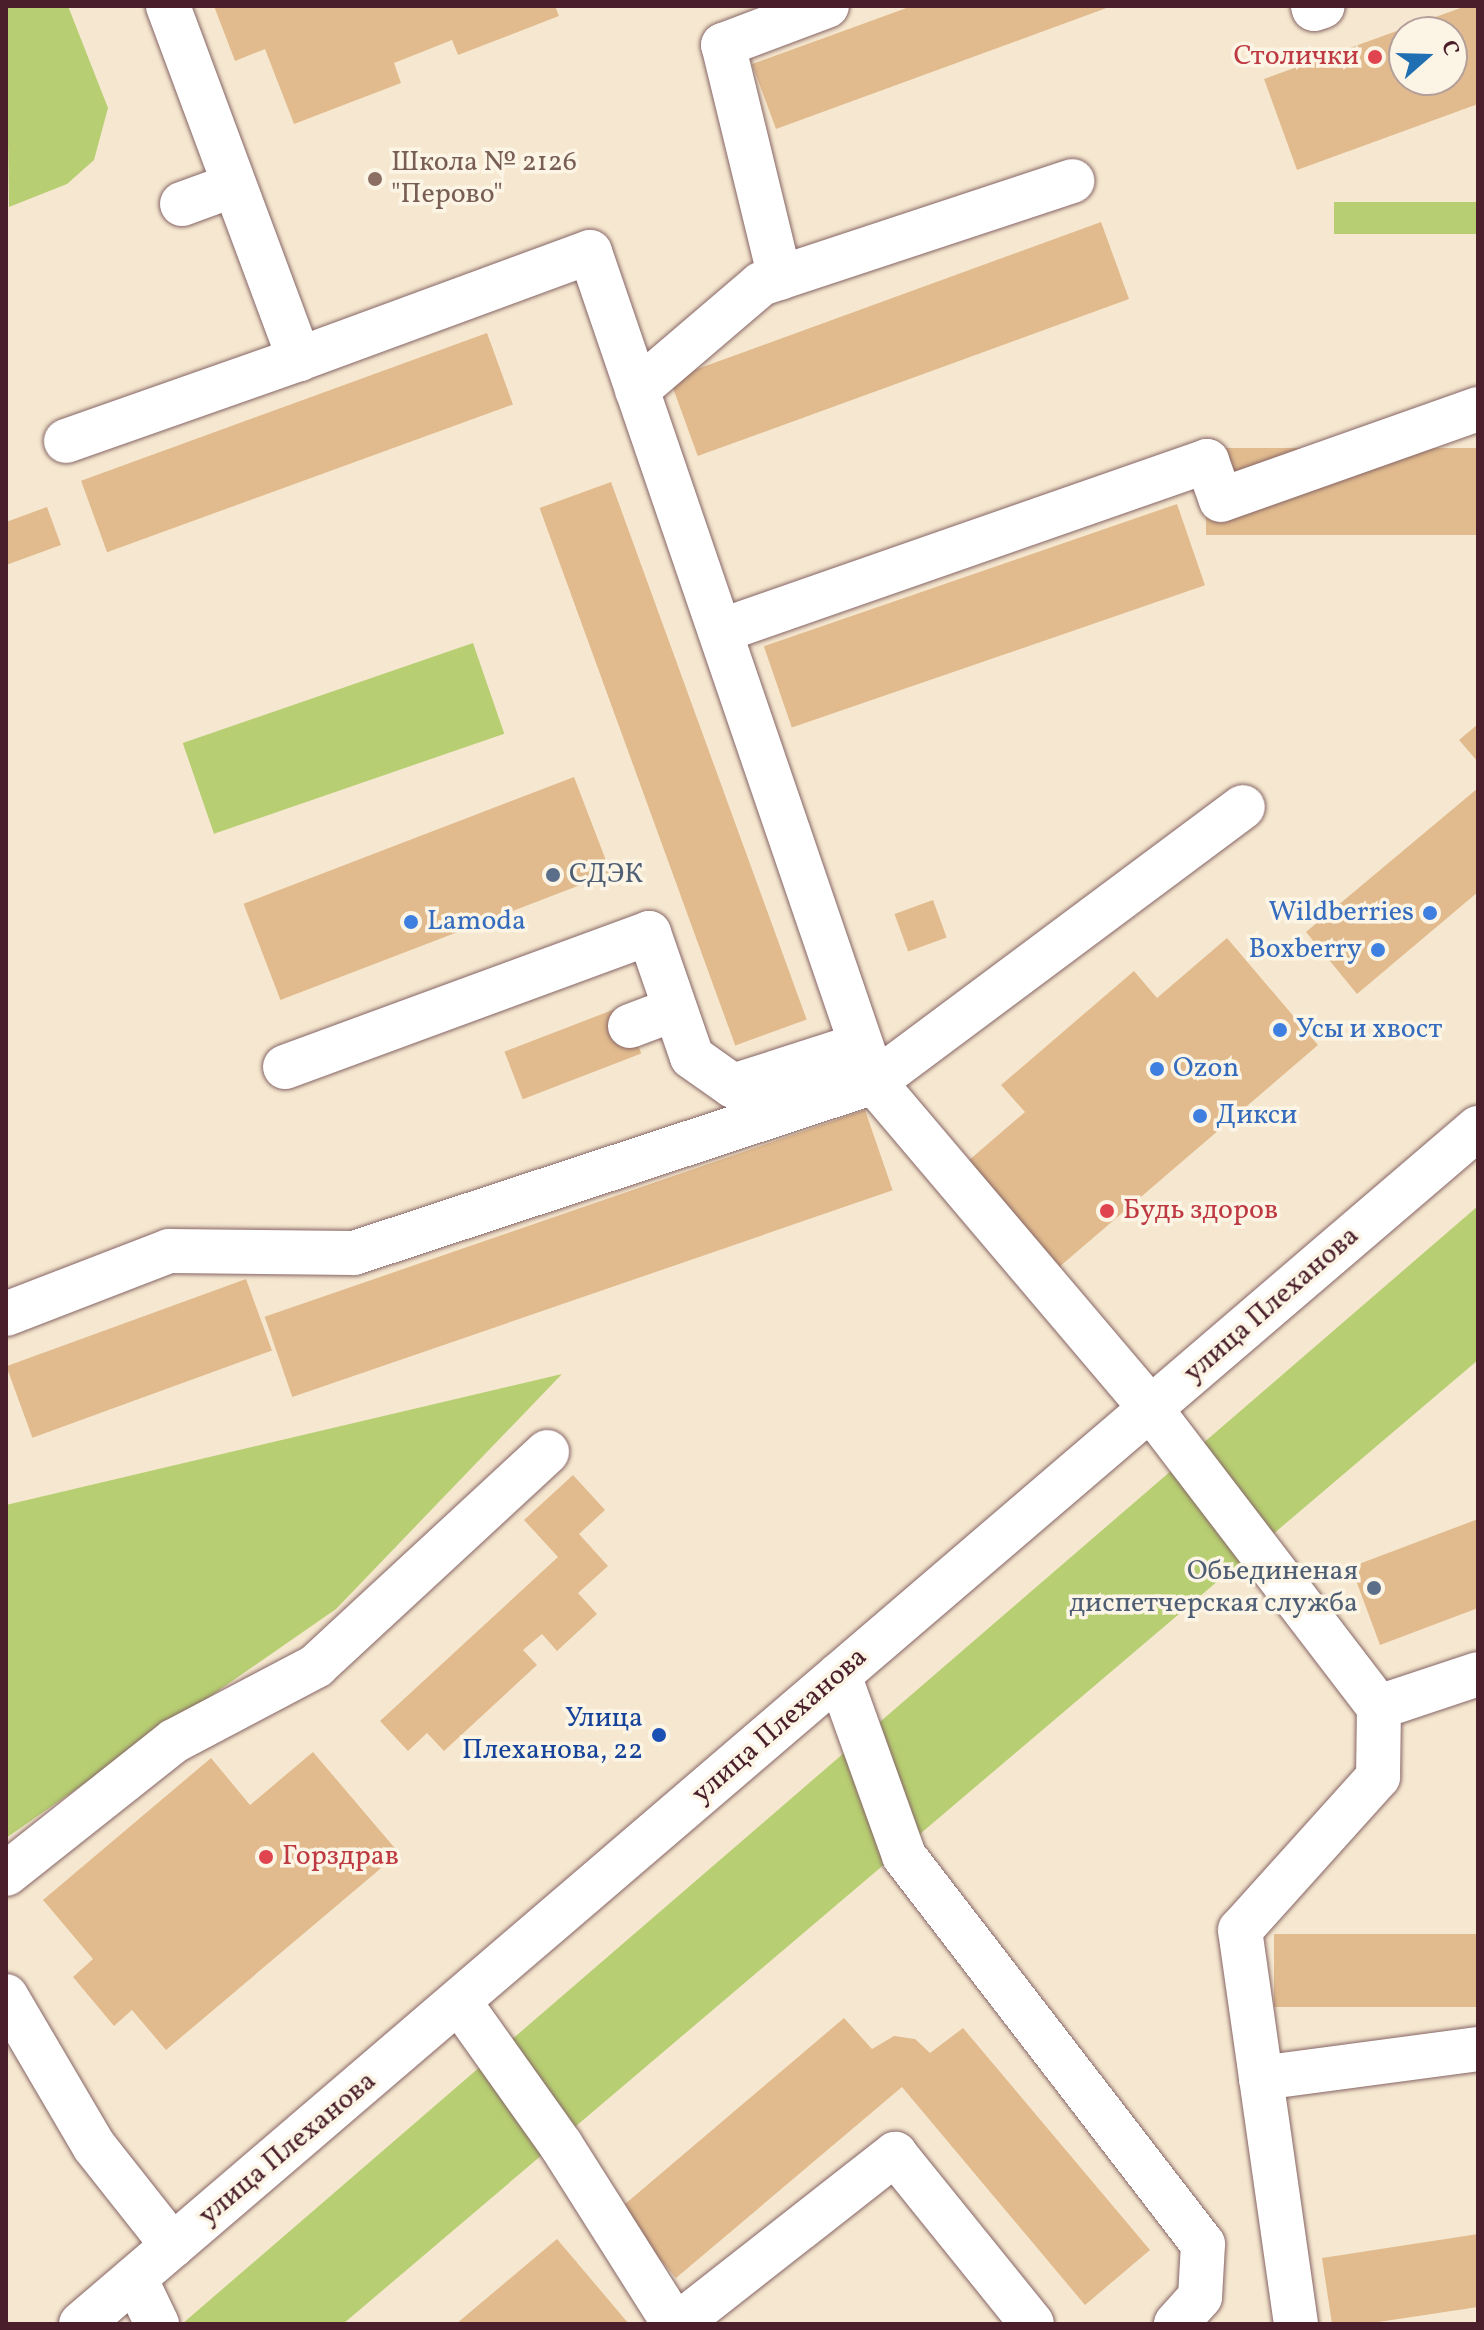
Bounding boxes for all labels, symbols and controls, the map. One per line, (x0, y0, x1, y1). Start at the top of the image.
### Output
north arrow (1388, 16, 1468, 96)
text: С (1432, 36, 1466, 60)
place label: Столички (1233, 40, 1359, 74)
marker: Столички (1366, 48, 1384, 66)
place label: Школа № 2126 "Перово" (391, 146, 577, 212)
marker: Школа № 2126 "Перово" (366, 170, 384, 188)
place label: СДЭК (569, 858, 643, 892)
marker: СДЭК (544, 866, 562, 884)
place label: Wildberries (1268, 896, 1414, 930)
marker: Wildberries (1421, 904, 1439, 922)
place label: Lamoda (427, 905, 526, 939)
marker: Lamoda (402, 913, 420, 931)
place label: Boxberry (1248, 933, 1362, 967)
marker: Boxberry (1369, 941, 1387, 959)
place label: Усы и хвост (1296, 1013, 1442, 1047)
marker: Усы и хвост (1271, 1021, 1289, 1039)
place label: Ozon (1173, 1052, 1239, 1086)
marker: Ozon (1148, 1060, 1166, 1078)
place label: Дикси (1216, 1099, 1297, 1133)
marker: Дикси (1191, 1107, 1209, 1125)
place label: Будь здоров (1123, 1194, 1278, 1228)
marker: Будь здоров (1098, 1202, 1116, 1220)
street label: улица Плеханова (1177, 1220, 1367, 1390)
place label: Обьединеная диспетчерская служба (1069, 1555, 1358, 1621)
marker: Обьединеная диспетчерская служба (1365, 1579, 1383, 1597)
street label: улица Плеханова (685, 1641, 875, 1811)
place label: Улица Плеханова, 22 (462, 1702, 643, 1768)
marker: Улица Плеханова, 22 (650, 1726, 668, 1744)
place label: Горздрав (282, 1840, 399, 1874)
marker: Горздрав (257, 1848, 275, 1866)
street label: улица Плеханова (192, 2065, 384, 2233)

